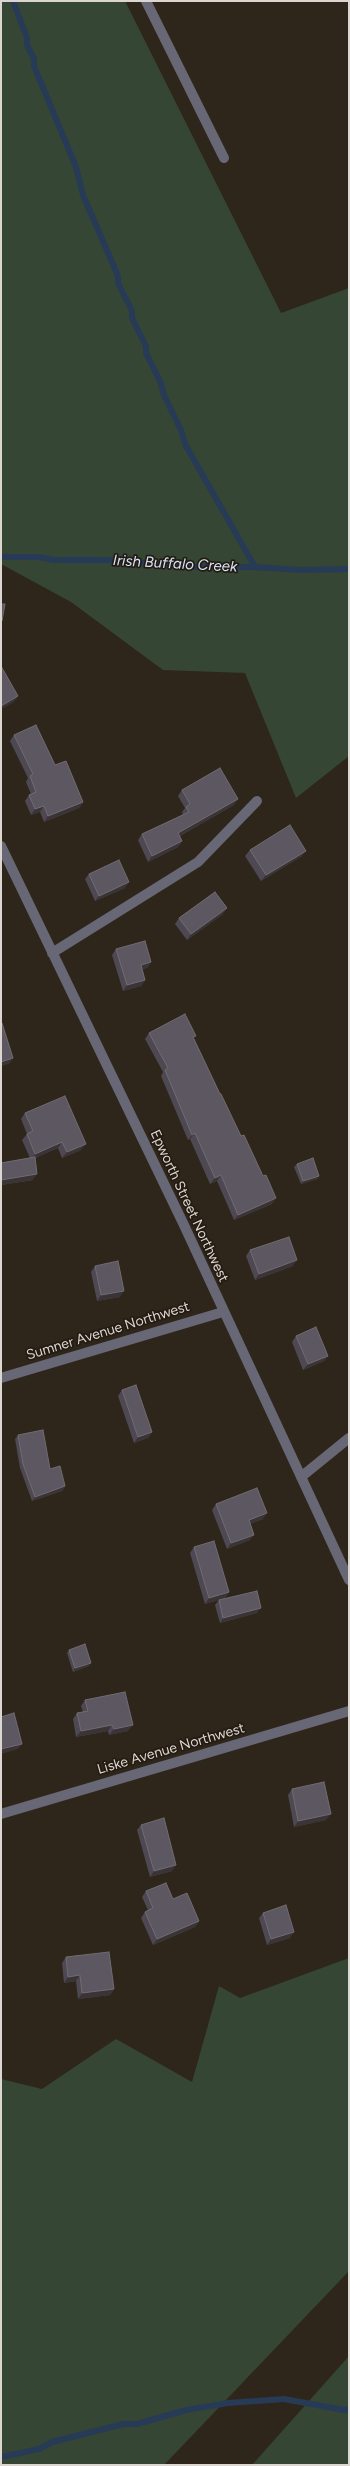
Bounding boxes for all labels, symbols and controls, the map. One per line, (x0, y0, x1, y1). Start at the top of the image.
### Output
water label: Irish Buffalo Creek (112, 552, 238, 576)
street label: Epworth Street Northwest (146, 1127, 232, 1285)
street label: Sumner Avenue Northwest (24, 1298, 192, 1364)
street label: Liske Avenue Northwest (95, 1720, 247, 1778)

